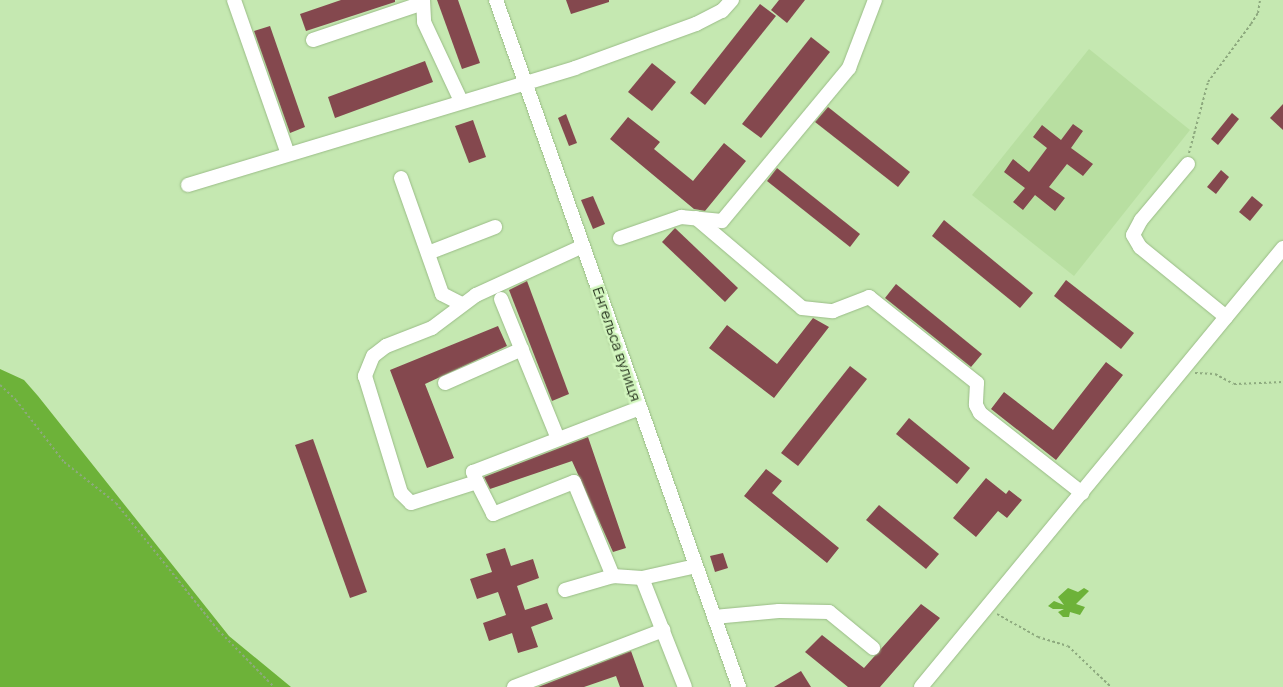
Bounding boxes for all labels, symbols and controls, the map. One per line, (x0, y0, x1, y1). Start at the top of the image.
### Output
street label: Енгельса вулиця (589, 284, 645, 404)

